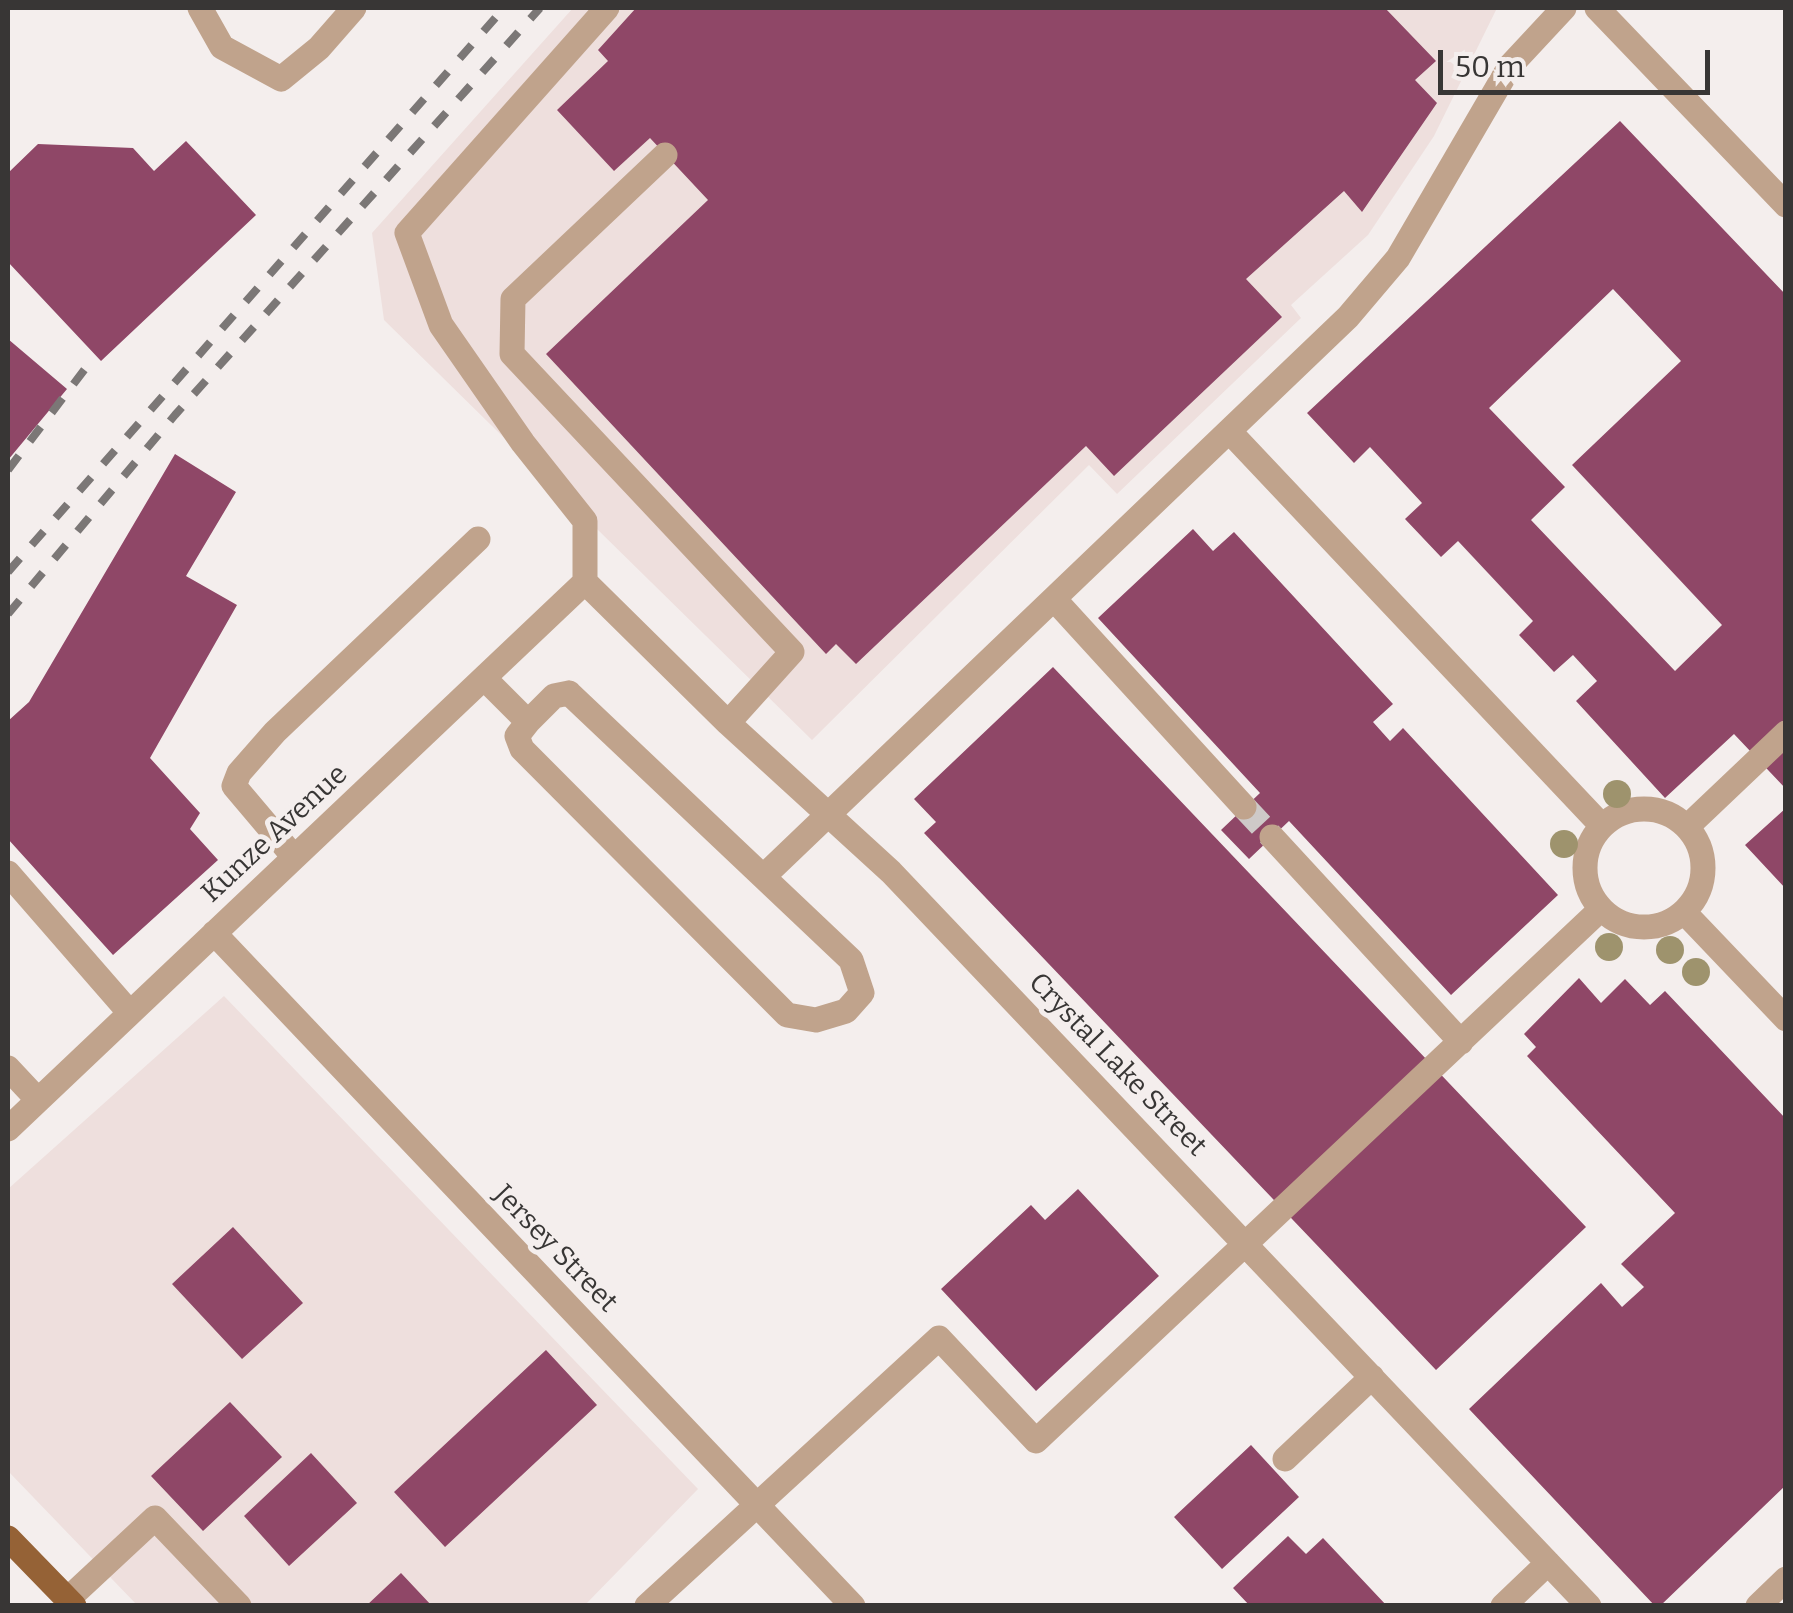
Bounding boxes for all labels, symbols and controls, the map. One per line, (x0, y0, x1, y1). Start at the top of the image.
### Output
scale bar (1443, 30, 1716, 92)
text: 50 m (1455, 49, 1525, 85)
street label: Kunze Avenue (195, 758, 355, 910)
street label: Crystal Lake Street (1021, 966, 1213, 1164)
street label: Jersey Street (486, 1178, 624, 1320)

